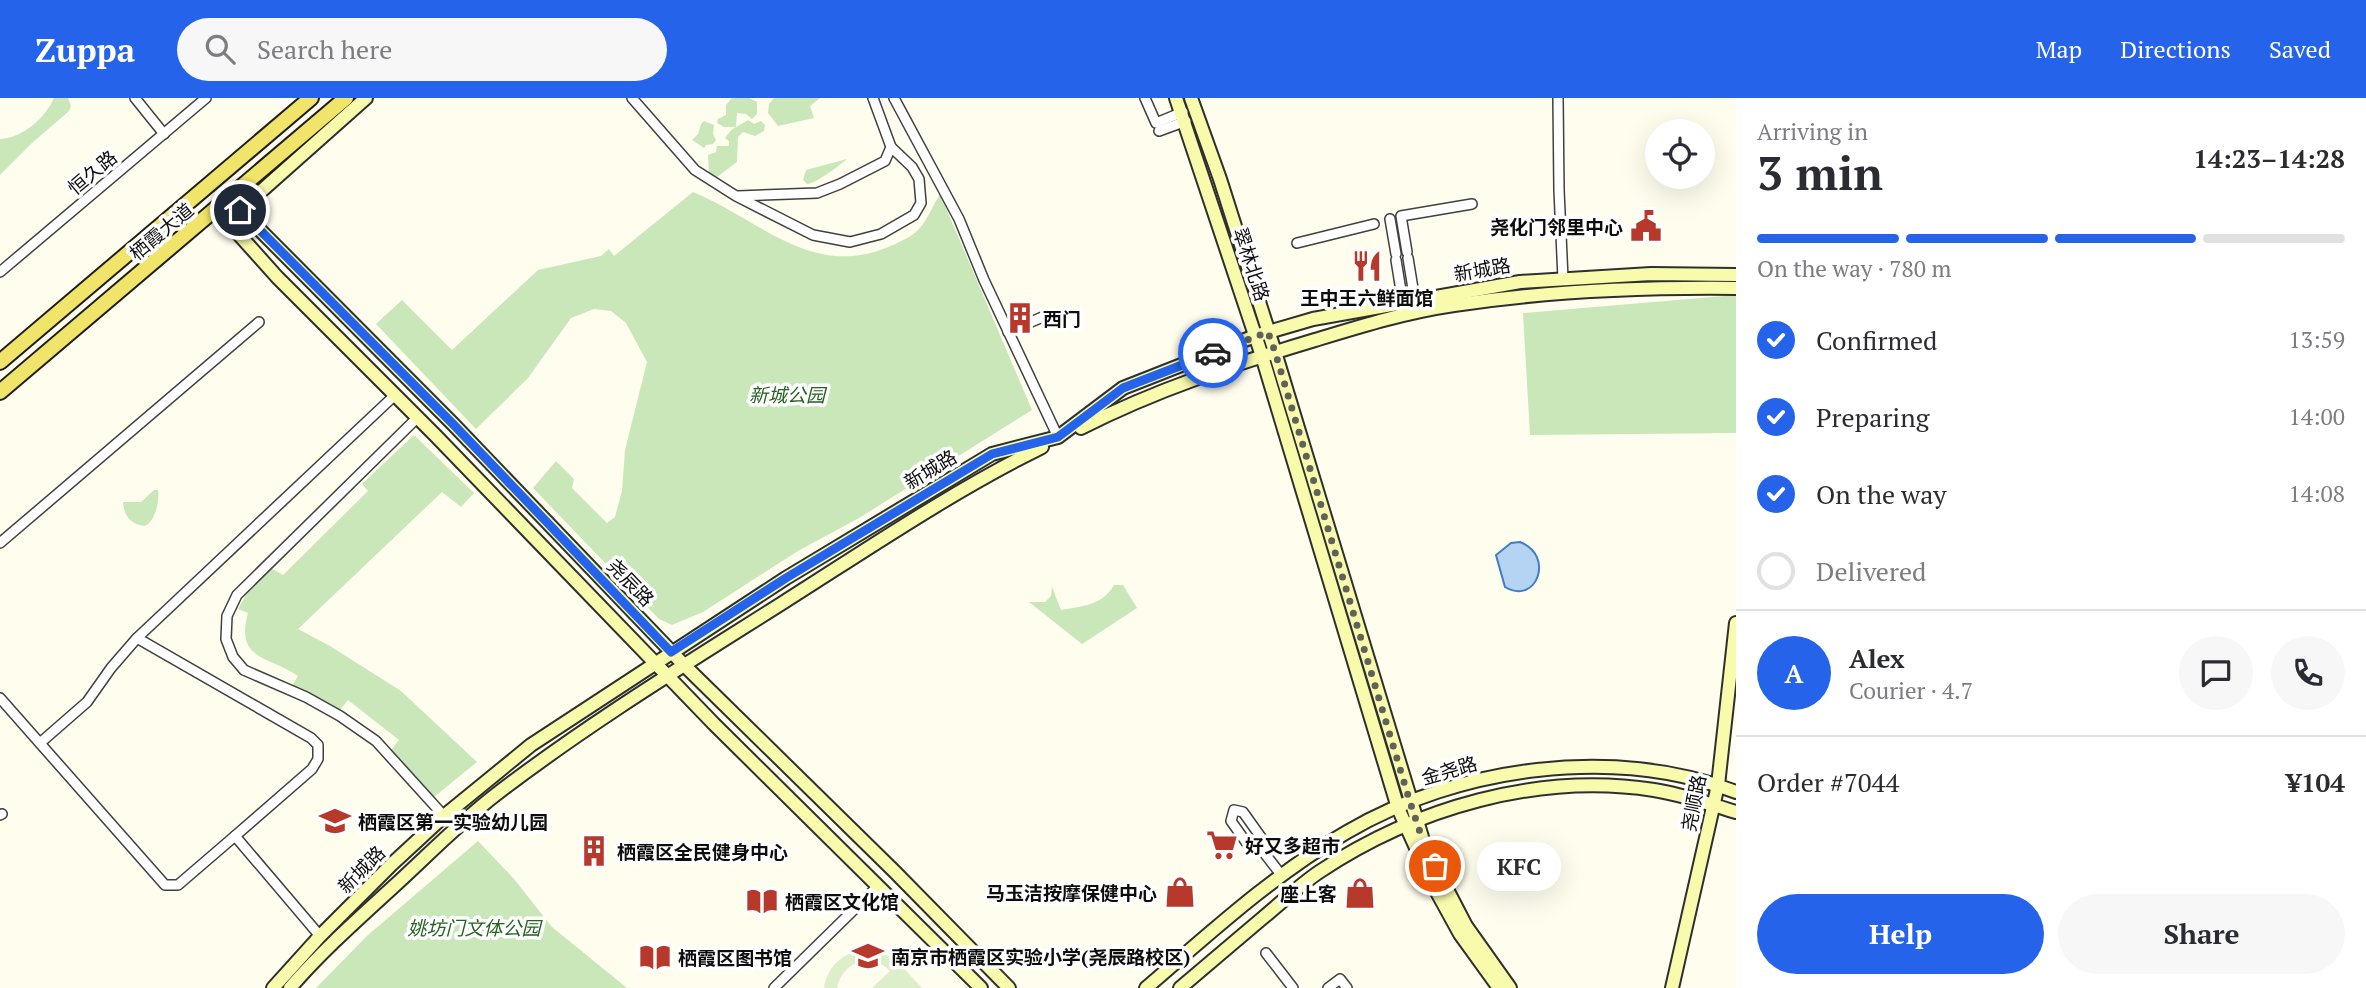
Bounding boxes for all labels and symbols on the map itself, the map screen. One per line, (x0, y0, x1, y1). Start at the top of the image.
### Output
street label: 恒久路 (62, 144, 122, 200)
pin (210, 180, 270, 240)
street label: 栖霞大道 (124, 197, 198, 265)
public building icon: 尧化门邻里中心 (1629, 209, 1663, 243)
place label: 尧化门邻里中心 (1490, 214, 1623, 239)
street label: 翠林北路 (1228, 224, 1276, 304)
restaurant icon: 王中王六鲜面馆 (1350, 249, 1384, 283)
street label: 新城路 (1452, 252, 1512, 286)
place label: 王中王六鲜面馆 (1300, 285, 1434, 310)
building icon: 西门 (1003, 301, 1037, 335)
place label: 西门 (1043, 306, 1081, 331)
courier (1178, 318, 1248, 388)
park label: 新城公园 (749, 382, 828, 407)
street label: 新城路 (899, 444, 961, 494)
street label: 尧辰路 (602, 553, 660, 611)
street label: 金尧路 (1418, 750, 1480, 790)
street label: 尧顺路 (1675, 773, 1711, 833)
school or university icon: 栖霞区第一实验幼儿园 (318, 804, 352, 838)
place label: 栖霞区第一实验幼儿园 (358, 809, 548, 834)
supermarket icon: 好又多超市 (1205, 828, 1239, 862)
place label: 好又多超市 (1245, 833, 1340, 858)
building icon: 栖霞区全民健身中心 (577, 834, 611, 868)
pin (1405, 836, 1465, 896)
place label: 栖霞区全民健身中心 (617, 839, 788, 864)
street label: 新城路 (332, 840, 390, 898)
callout: KFC (1477, 842, 1561, 890)
shop icon: 马玉洁按摩保健中心 (1163, 875, 1197, 909)
shop icon: 座上客 (1343, 876, 1377, 910)
place label: 马玉洁按摩保健中心 (986, 880, 1157, 905)
place label: 座上客 (1280, 881, 1337, 906)
library icon: 栖霞区文化馆 (745, 884, 779, 918)
place label: 栖霞区文化馆 (785, 889, 899, 914)
park label: 姚坊门文体公园 (407, 915, 543, 940)
school or university icon: 南京市栖霞区实验小学(尧辰路校区) (851, 939, 885, 973)
library icon: 栖霞区图书馆 (638, 940, 672, 974)
place label: 南京市栖霞区实验小学(尧辰路校区) (891, 944, 1190, 969)
place label: 栖霞区图书馆 (678, 945, 792, 970)

